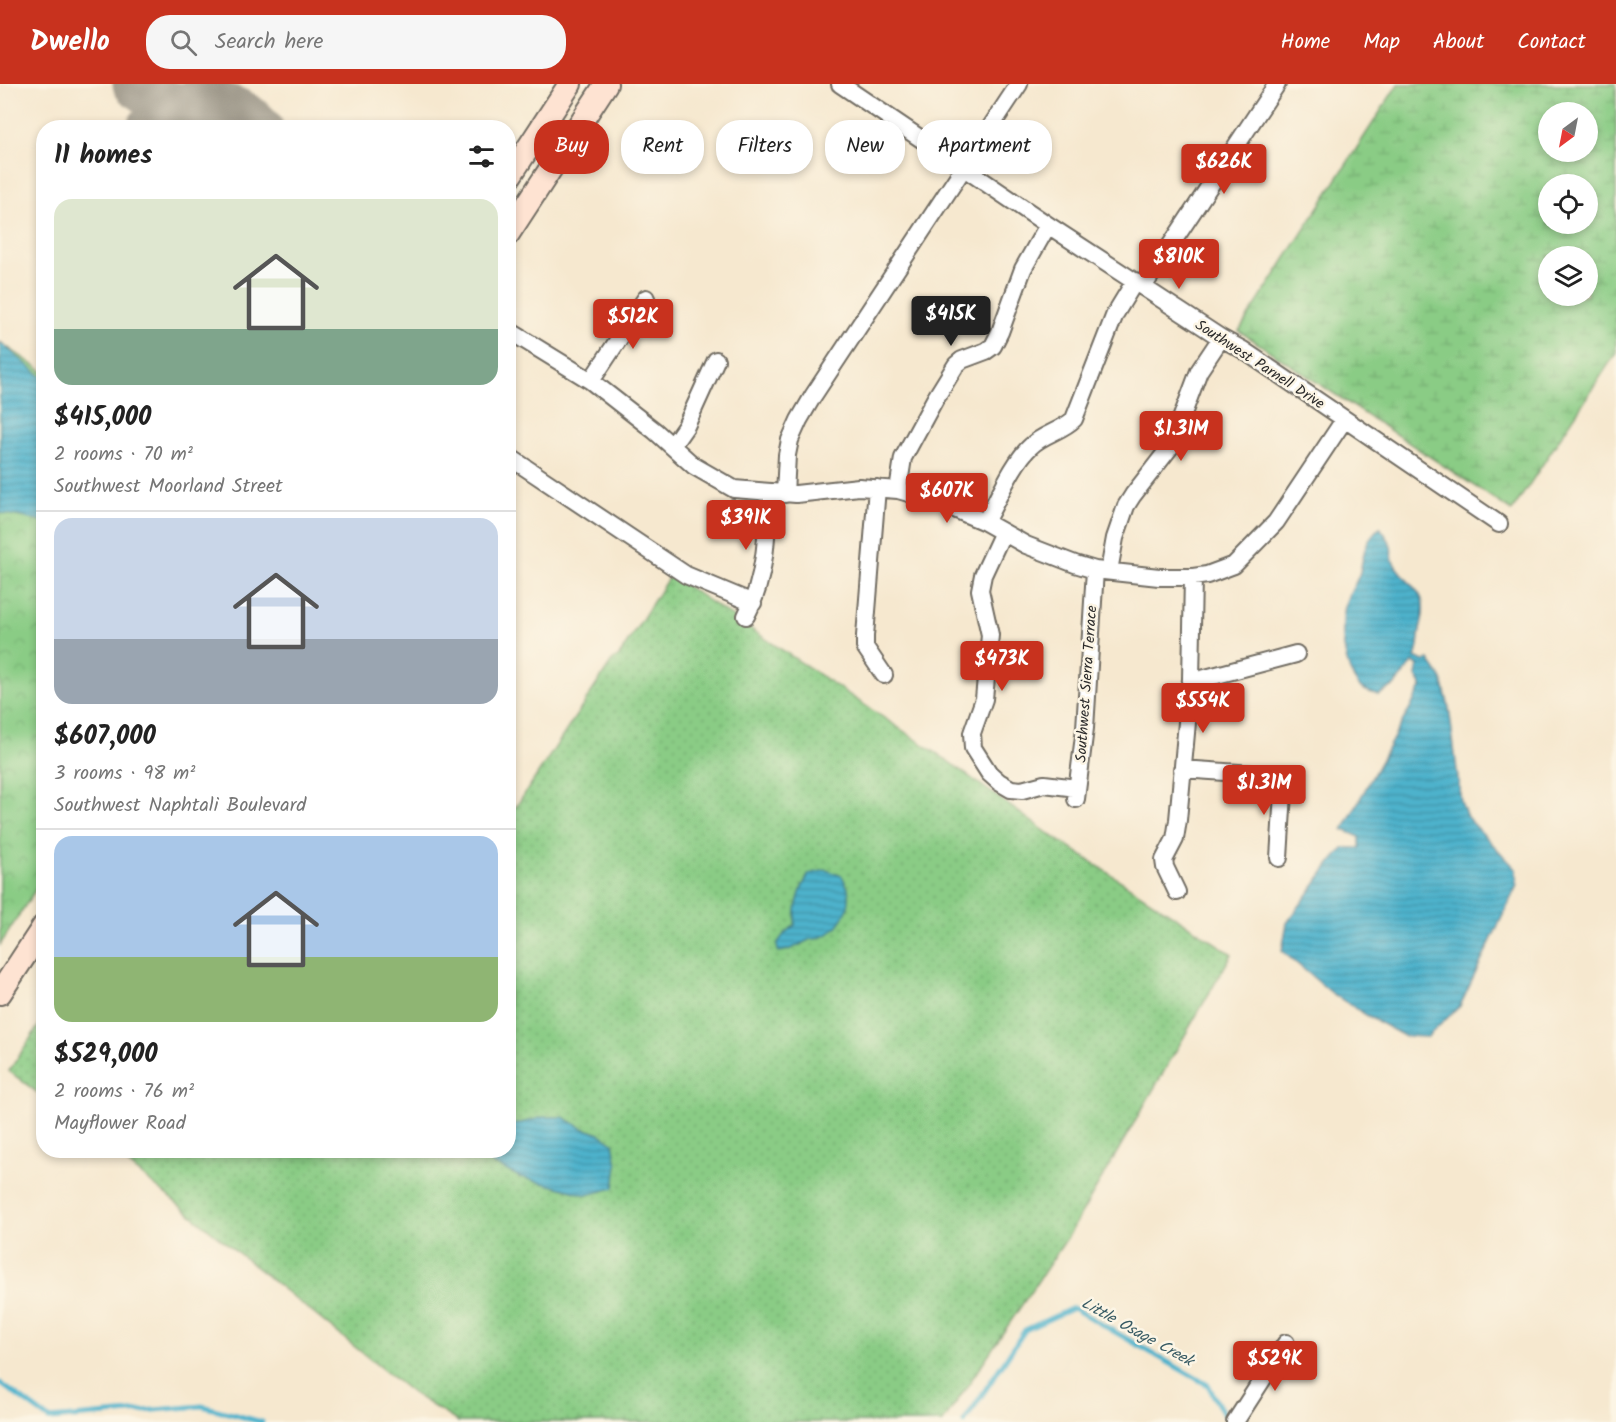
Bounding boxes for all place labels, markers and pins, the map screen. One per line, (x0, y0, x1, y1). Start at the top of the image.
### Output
pin: $626K (1182, 144, 1266, 195)
pin: $810K (1137, 239, 1221, 290)
pin: $415K (909, 296, 993, 347)
pin: $512K (591, 299, 675, 350)
pin: $1.31M (1132, 411, 1230, 462)
pin: $607K (905, 473, 989, 524)
pin: $391K (704, 500, 788, 551)
pin: $473K (960, 641, 1044, 692)
pin: $554K (1161, 683, 1245, 734)
pin: $1.31M (1215, 765, 1313, 816)
pin: $529K (1233, 1341, 1317, 1392)

